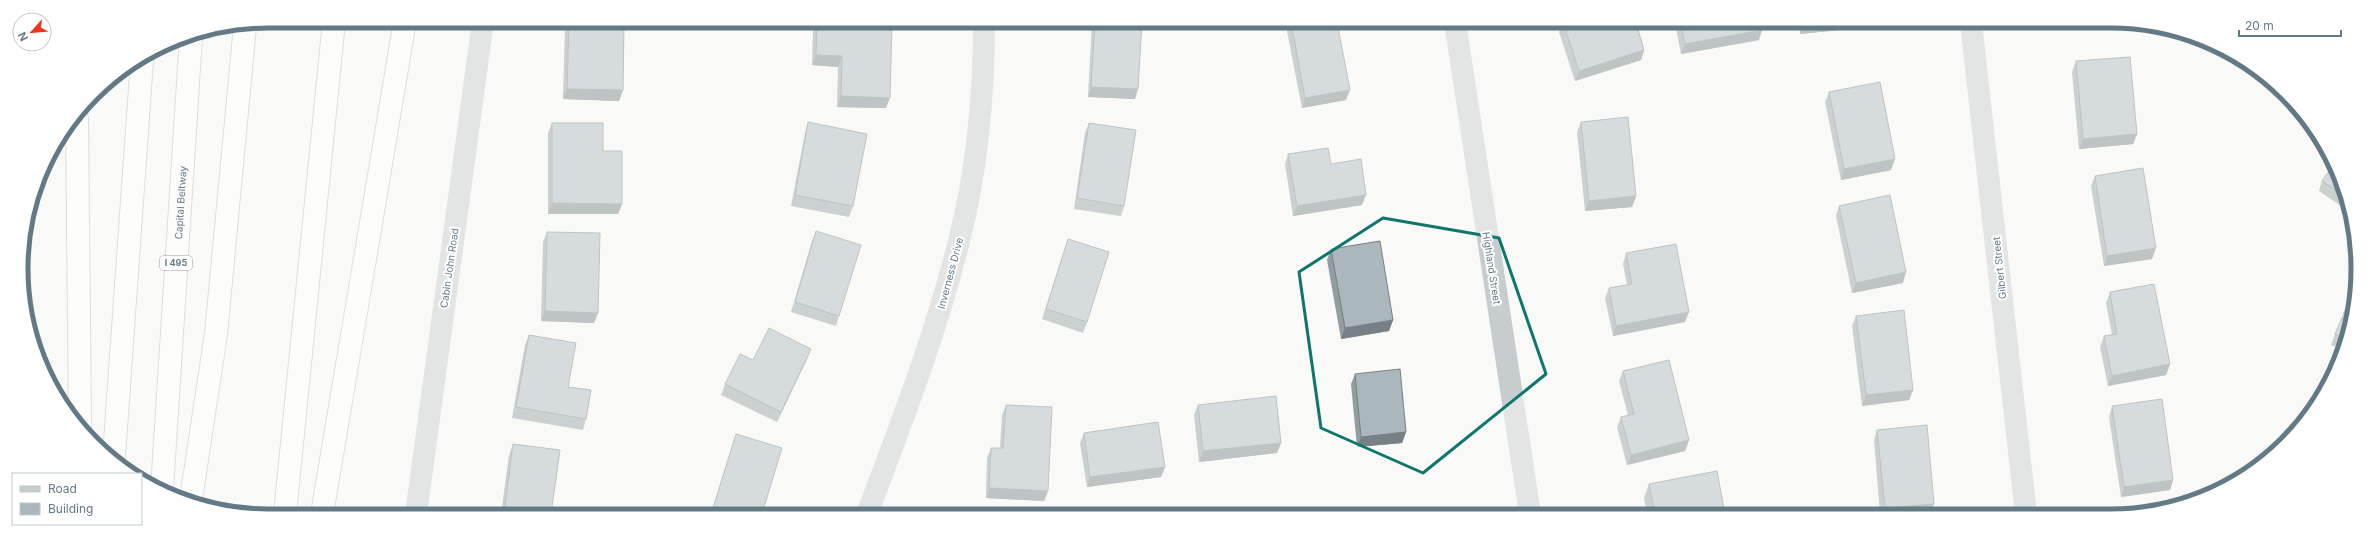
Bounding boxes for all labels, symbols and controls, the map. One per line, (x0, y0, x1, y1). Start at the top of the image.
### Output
north arrow (12, 12, 52, 52)
scale bar (2239, 12, 2341, 38)
text: 20 m (2245, 18, 2274, 33)
text: N (15, 30, 31, 43)
street label: Capital Beltway (172, 165, 189, 240)
street label: Cabin John Road (437, 227, 461, 309)
street label: Highland Street (1480, 231, 1504, 306)
street label: Inverness Drive (935, 236, 965, 310)
street label: Gilbert Street (1990, 236, 2008, 300)
road number: I 495 (160, 256, 192, 270)
legend (12, 473, 142, 525)
text: Road (48, 481, 77, 496)
text: Building (48, 501, 93, 516)

